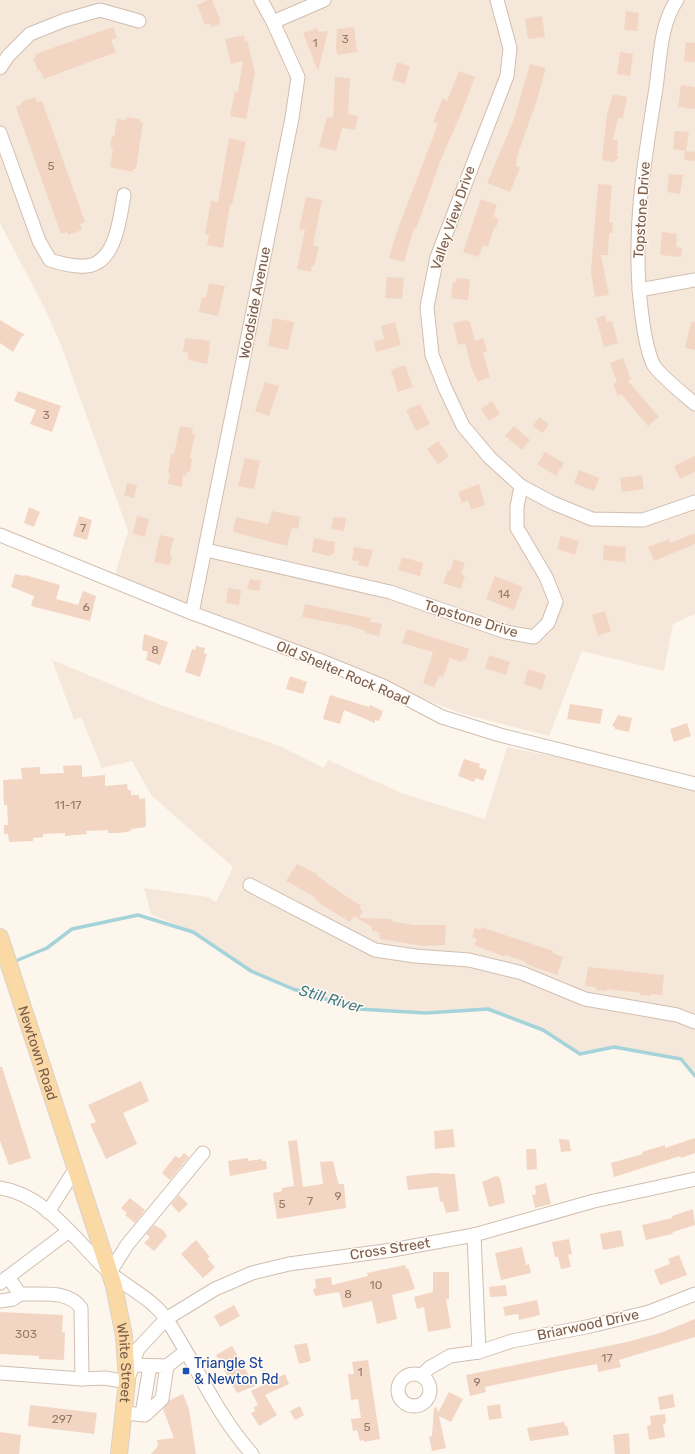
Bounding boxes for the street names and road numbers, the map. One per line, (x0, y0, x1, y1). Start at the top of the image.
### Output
street label: Topstone Drive (630, 161, 654, 259)
street label: Valley View Drive (427, 164, 479, 272)
street label: Woodside Avenue (236, 245, 274, 361)
street label: Topstone Drive (422, 597, 520, 641)
street label: Old Shelter Rock Road (274, 637, 412, 709)
street label: Newtown Road (15, 1004, 61, 1102)
street label: Cross Street (349, 1234, 432, 1264)
street label: Briarwood Drive (536, 1306, 641, 1344)
street label: White Street (113, 1321, 136, 1404)

